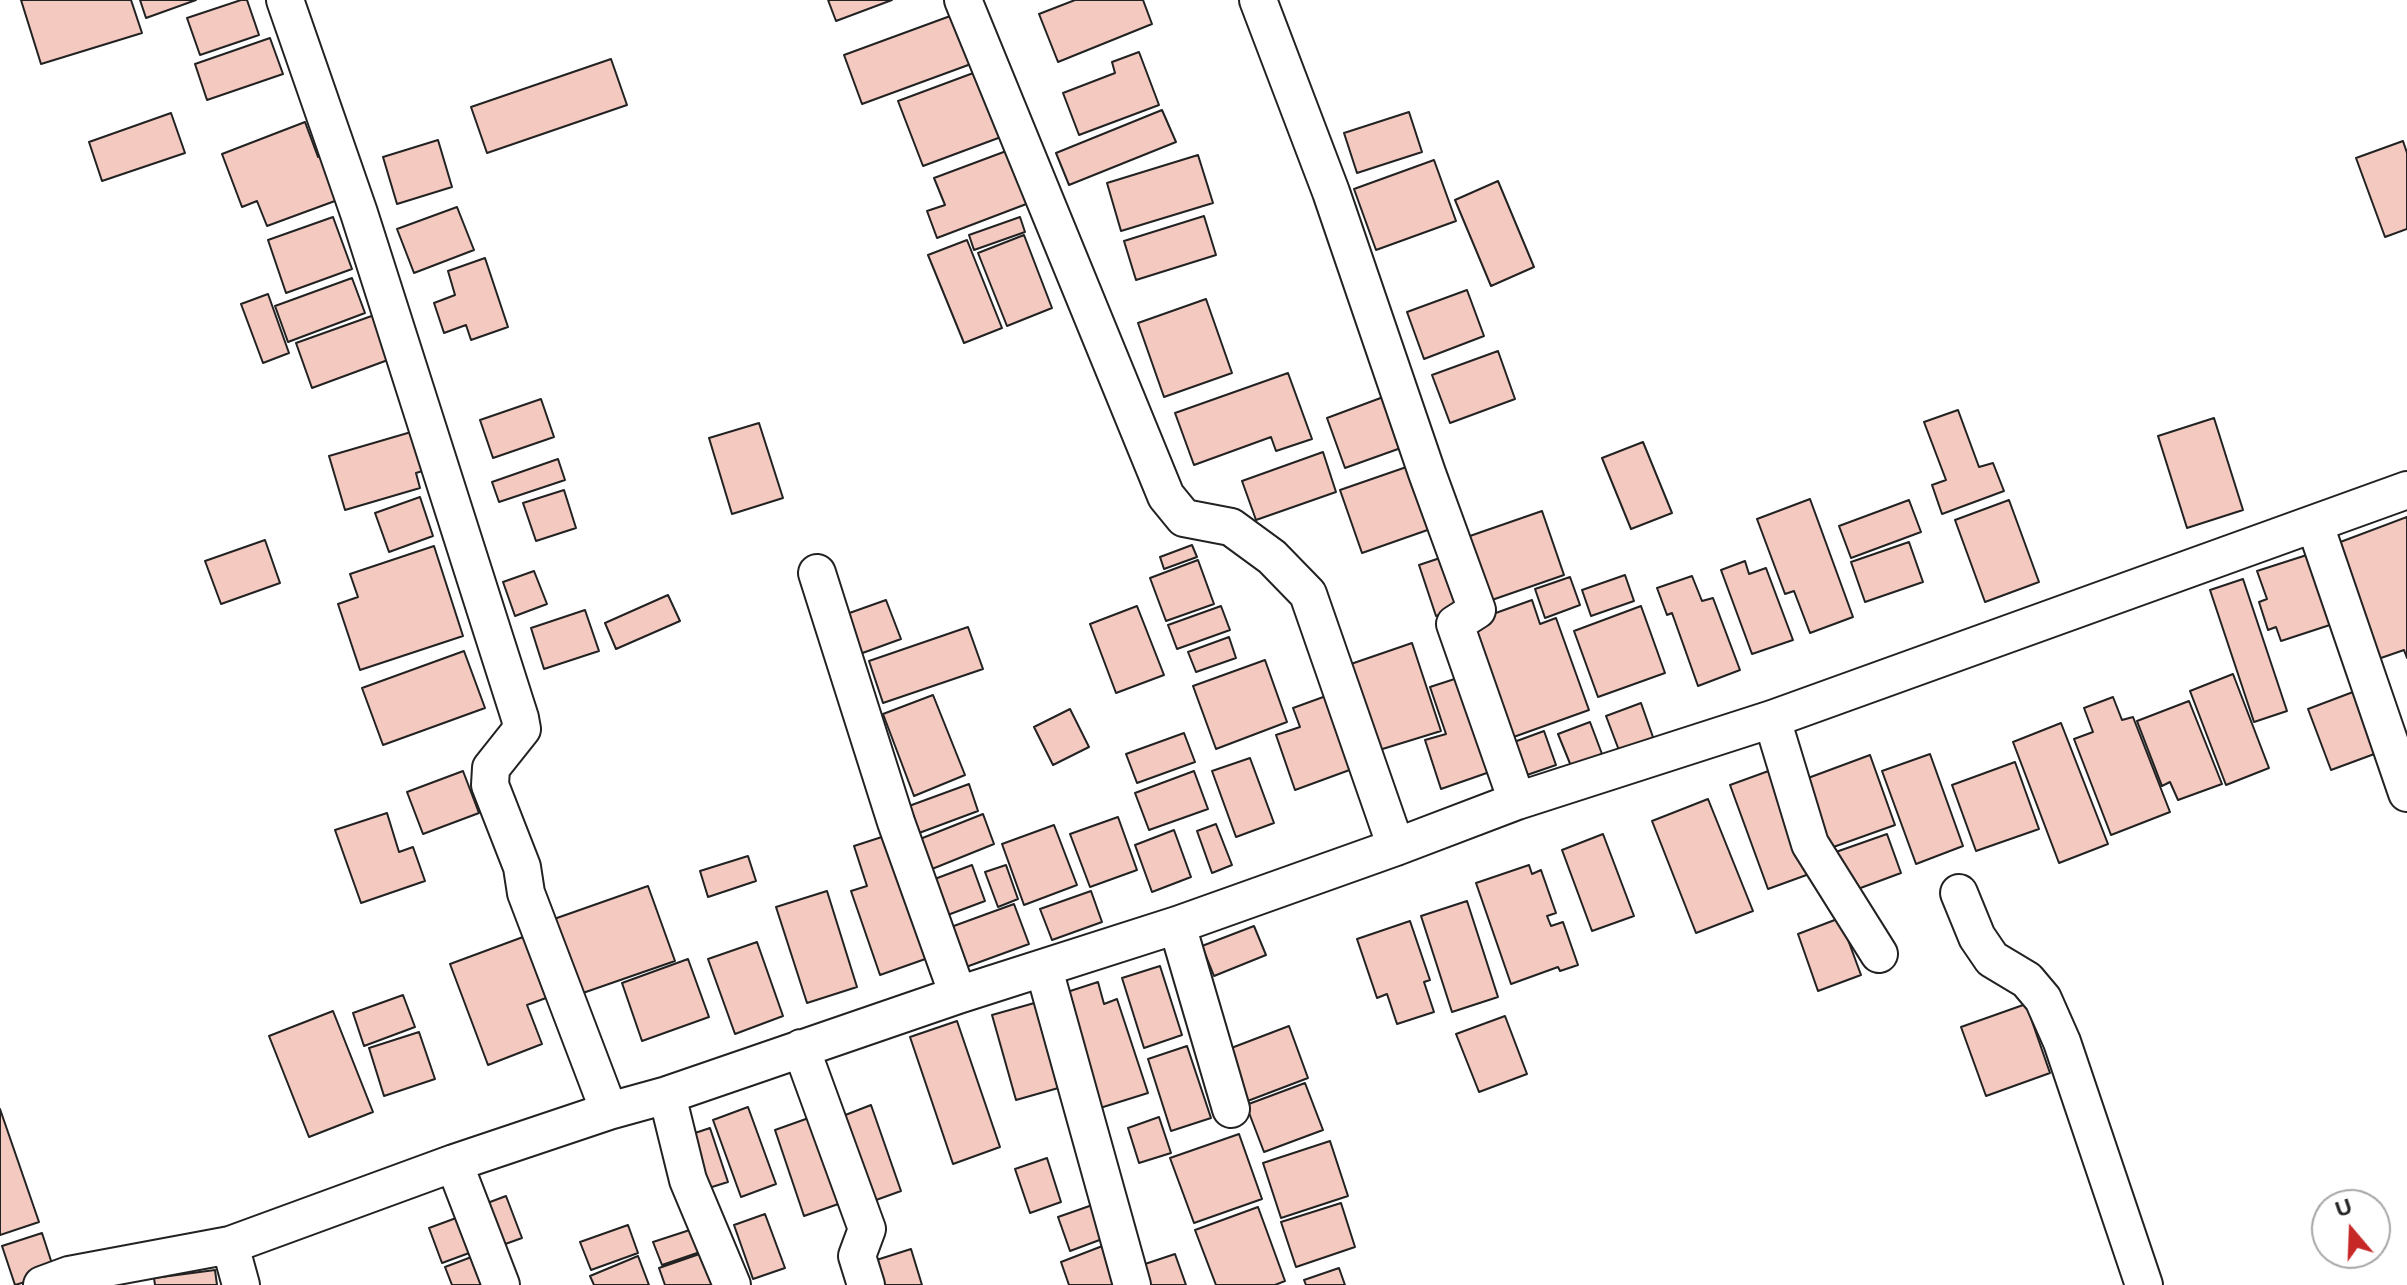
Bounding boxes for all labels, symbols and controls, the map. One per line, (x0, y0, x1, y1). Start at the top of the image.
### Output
north arrow (2311, 1189, 2391, 1269)
text: U (2332, 1193, 2355, 1222)

